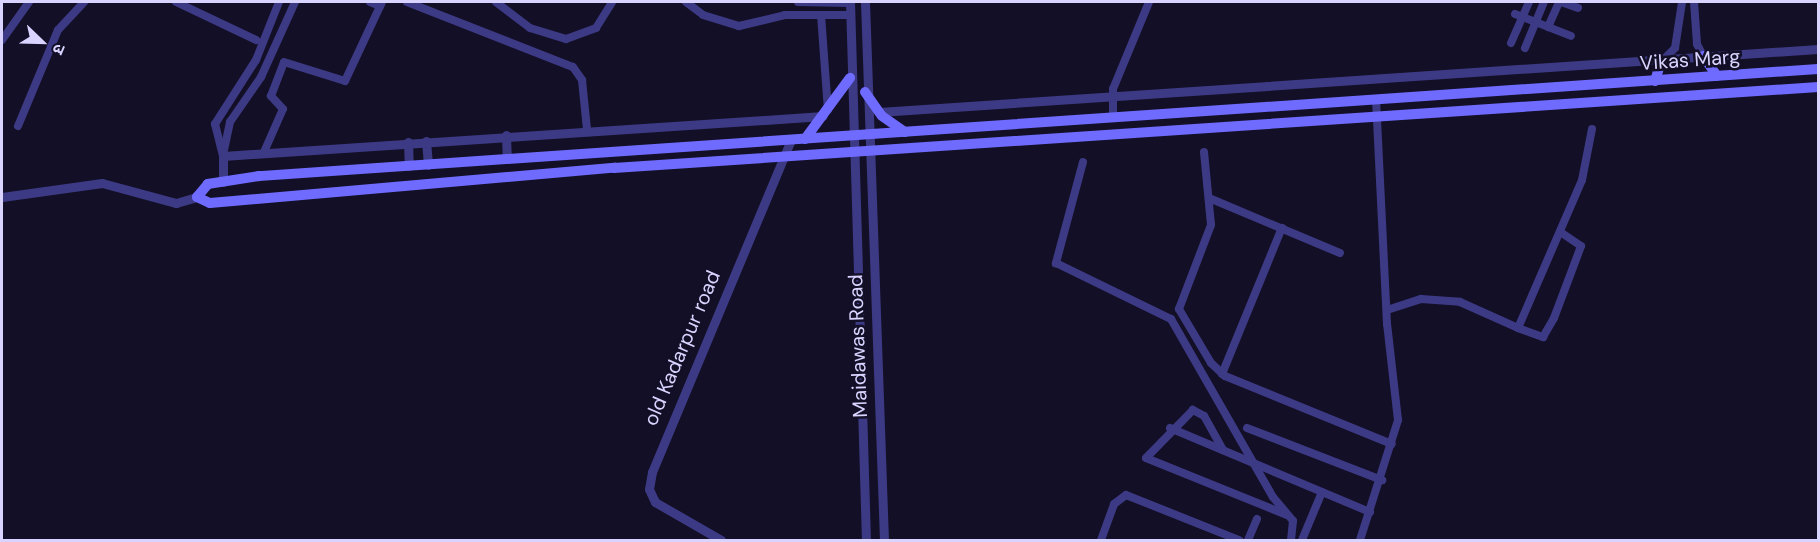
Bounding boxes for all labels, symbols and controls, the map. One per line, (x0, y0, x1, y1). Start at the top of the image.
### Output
north arrow (12, 12, 72, 72)
text: उ (48, 41, 71, 58)
street label: Vikas Marg (1639, 45, 1741, 75)
street label: old Kadarpur road (638, 267, 726, 429)
street label: Maidawas Road (844, 274, 872, 418)

